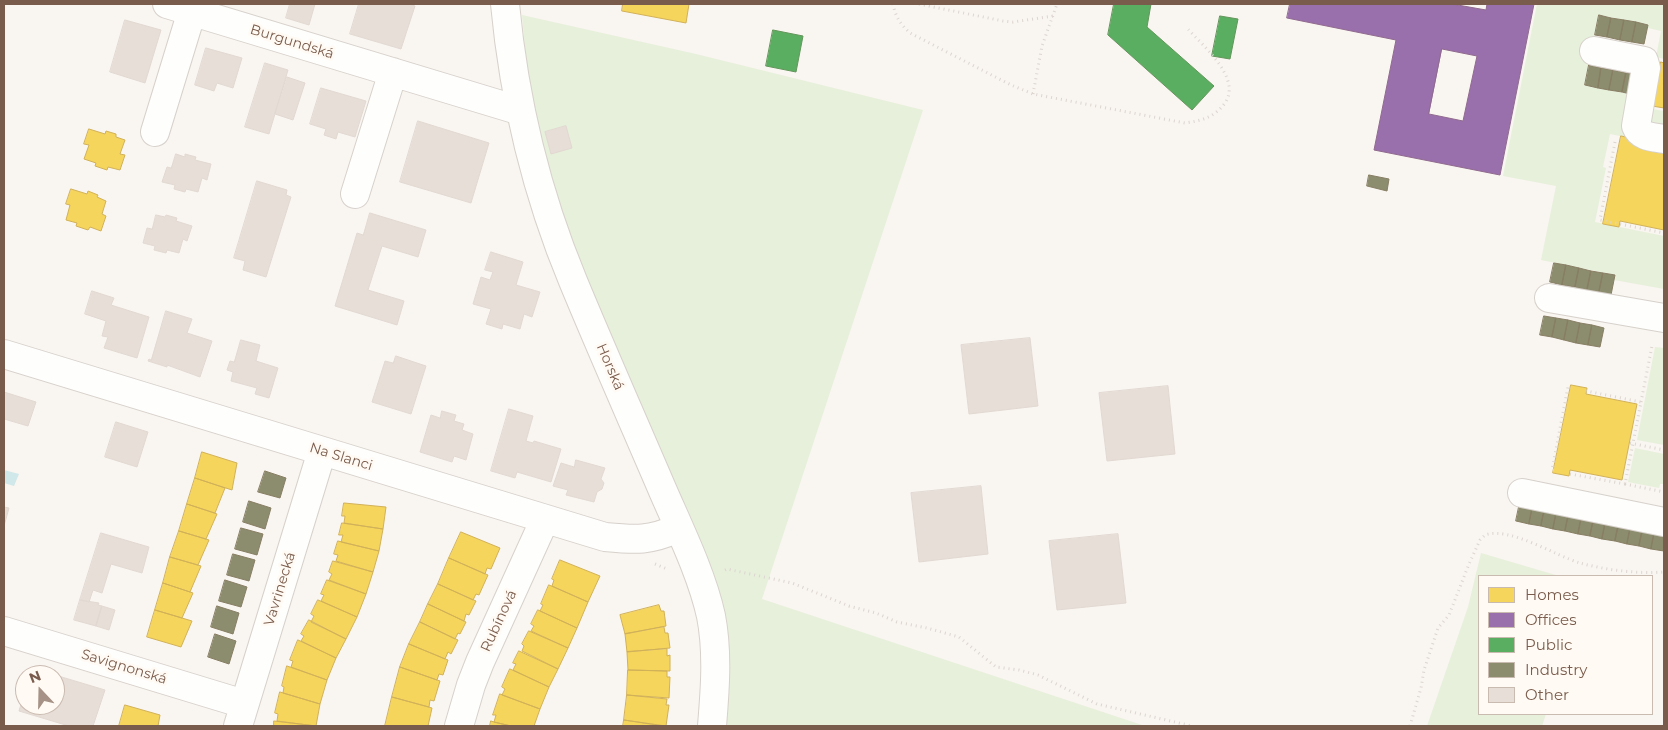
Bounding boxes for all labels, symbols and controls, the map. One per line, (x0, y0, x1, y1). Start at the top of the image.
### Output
street label: Burgundská (248, 21, 336, 63)
street label: Horská (593, 341, 627, 393)
street label: Na Slanci (307, 439, 375, 475)
street label: Vavrinecká (261, 550, 299, 628)
legend (1478, 575, 1653, 715)
text: Homes (1525, 585, 1579, 604)
street label: Rubínová (477, 587, 521, 655)
text: Offices (1525, 610, 1577, 629)
text: Public (1525, 635, 1573, 654)
street label: Savignonská (79, 646, 169, 688)
text: Industry (1525, 660, 1587, 679)
north arrow (15, 665, 65, 715)
text: N (26, 667, 43, 687)
text: Other (1525, 685, 1569, 704)

